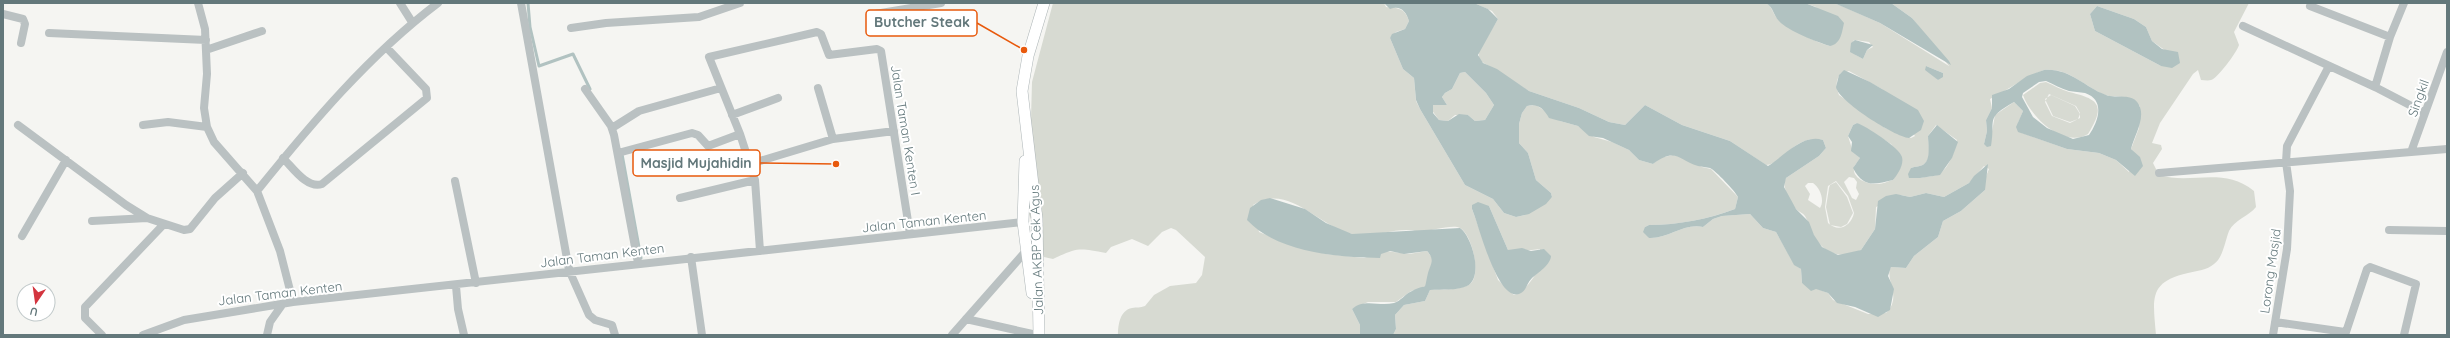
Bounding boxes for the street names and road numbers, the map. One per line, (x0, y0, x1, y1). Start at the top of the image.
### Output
street label: Jalan Taman Kenten I (888, 64, 924, 196)
street label: Singkil (2404, 77, 2432, 119)
street label: Jalan AKBP Cek Agus (1026, 185, 1046, 315)
street label: Jalan Taman Kenten (861, 207, 987, 235)
street label: Lorong Masjid (2256, 228, 2284, 314)
street label: Jalan Taman Kenten (539, 239, 665, 271)
street label: Jalan Taman Kenten (217, 277, 343, 309)

